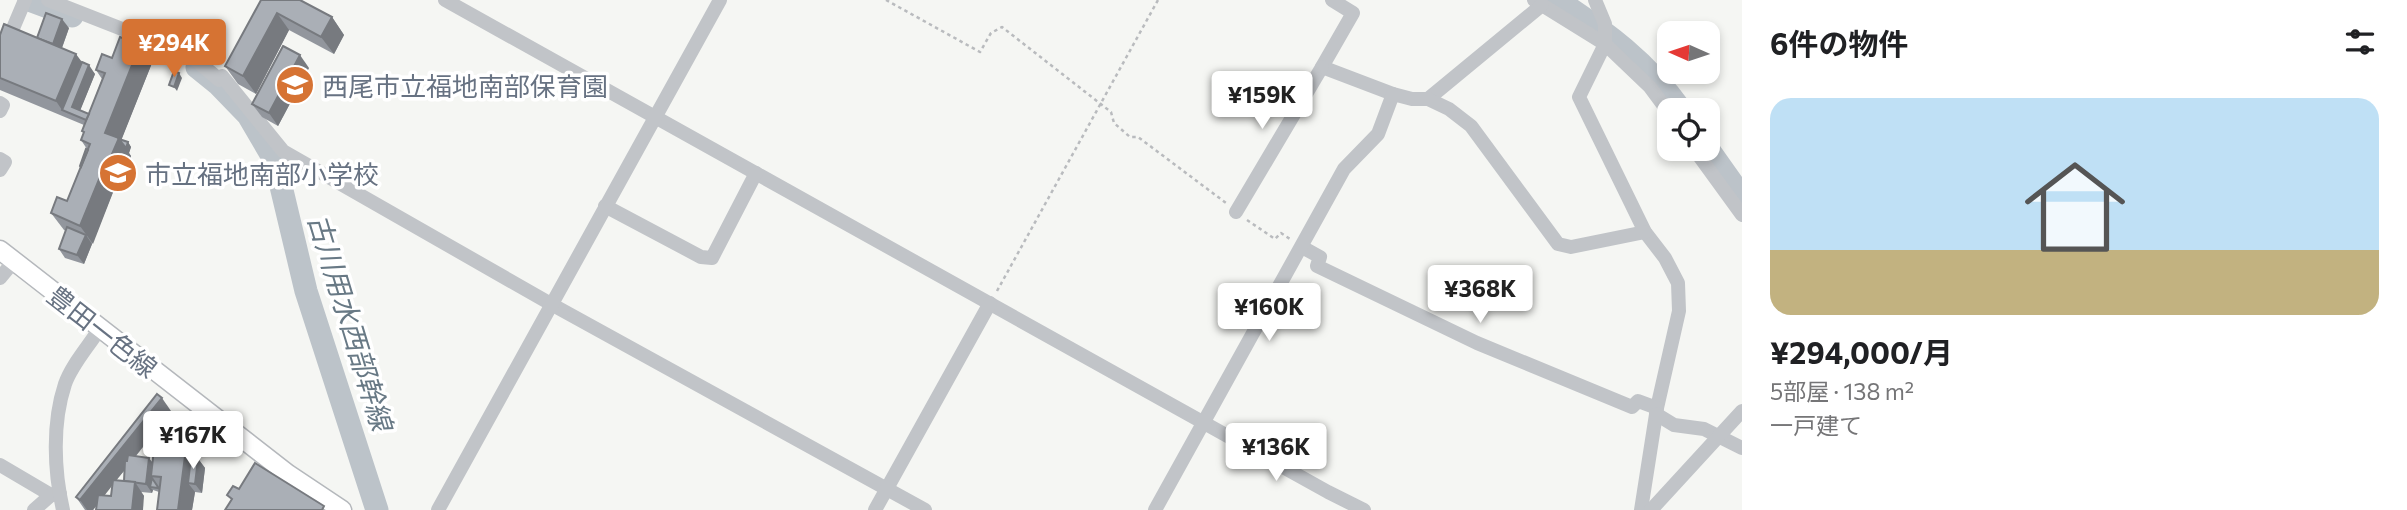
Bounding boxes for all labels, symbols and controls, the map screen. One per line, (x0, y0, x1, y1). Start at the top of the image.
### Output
pin: ¥294K (125, 20, 223, 79)
north arrow (1657, 21, 1720, 84)
map controls (1657, 21, 1720, 161)
icon: filters (2341, 23, 2379, 61)
text: 6件の物件 (1770, 24, 1909, 61)
text: ¥294K (138, 28, 210, 56)
school or university icon: 西尾市立福地南部保育園 (274, 64, 316, 106)
place label: 西尾市立福地南部保育園 (322, 70, 608, 101)
pin: ¥159K (1213, 72, 1311, 131)
text: ¥159K (1228, 80, 1296, 108)
button: locate (1657, 98, 1720, 161)
icon: home (2012, 144, 2138, 270)
school or university icon: 市立福地南部小学校 (97, 152, 139, 194)
place label: 市立福地南部小学校 (145, 158, 379, 189)
water label: 古川用水西部幹線 (302, 210, 401, 437)
pin: ¥368K (1431, 266, 1529, 325)
text: ¥368K (1444, 274, 1516, 302)
street label: 豊田一色線 (42, 279, 164, 383)
pin: ¥160K (1220, 284, 1318, 343)
text: ¥160K (1234, 292, 1304, 320)
text: ¥294,000/月 (1770, 333, 1953, 370)
text: 5部屋 · 138 m² (1770, 377, 1914, 405)
text: 一戸建て (1770, 411, 1862, 439)
pin: ¥167K (144, 412, 242, 471)
text: ¥167K (159, 420, 227, 448)
pin: ¥136K (1227, 424, 1325, 483)
text: ¥136K (1242, 432, 1310, 460)

